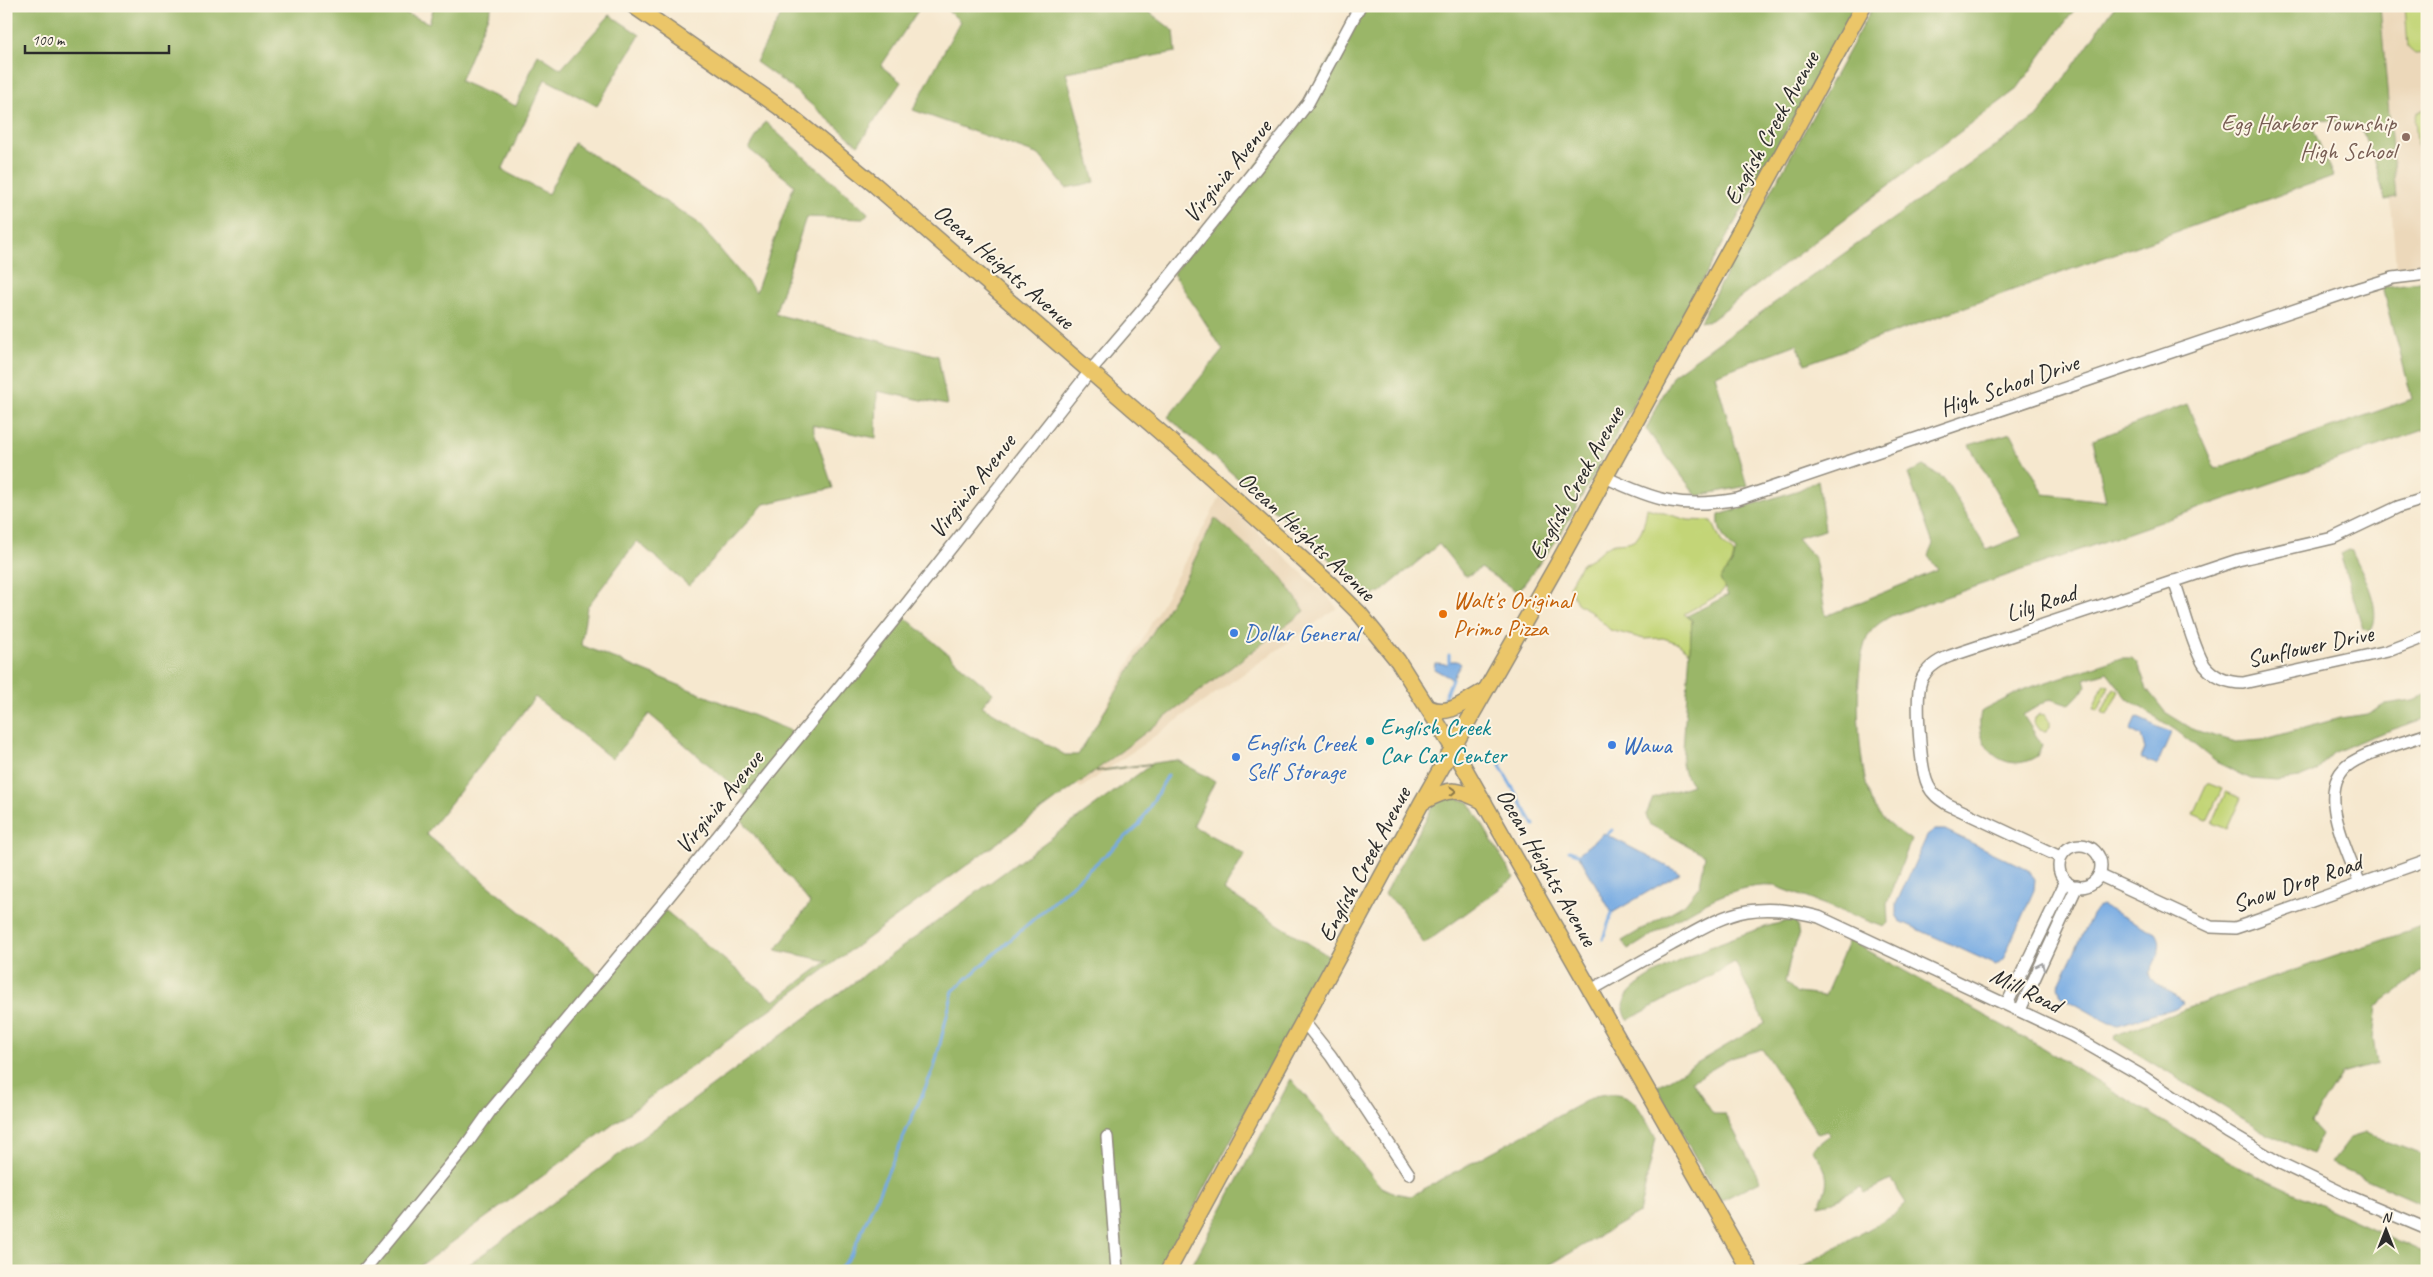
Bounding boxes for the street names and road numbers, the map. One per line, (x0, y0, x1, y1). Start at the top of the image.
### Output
street label: English Creek Avenue (1716, 44, 1827, 210)
street label: Virginia Avenue (1176, 111, 1279, 229)
street label: Ocean Heights Avenue (927, 197, 1082, 337)
street label: High School Drive (1936, 347, 2084, 423)
street label: English Creek Avenue (1521, 399, 1632, 565)
street label: Virginia Avenue (922, 426, 1024, 544)
street label: Ocean Heights Avenue (1232, 465, 1384, 609)
street label: Lily Road (2002, 576, 2084, 628)
street label: Sunflower Drive (2244, 618, 2378, 674)
street label: Virginia Avenue (668, 742, 771, 860)
street label: English Creek Avenue (1311, 780, 1418, 946)
street label: Ocean Heights Avenue (1490, 783, 1605, 953)
street label: Snow Drop Road (2228, 846, 2369, 919)
street label: Mill Road (1985, 960, 2070, 1022)

